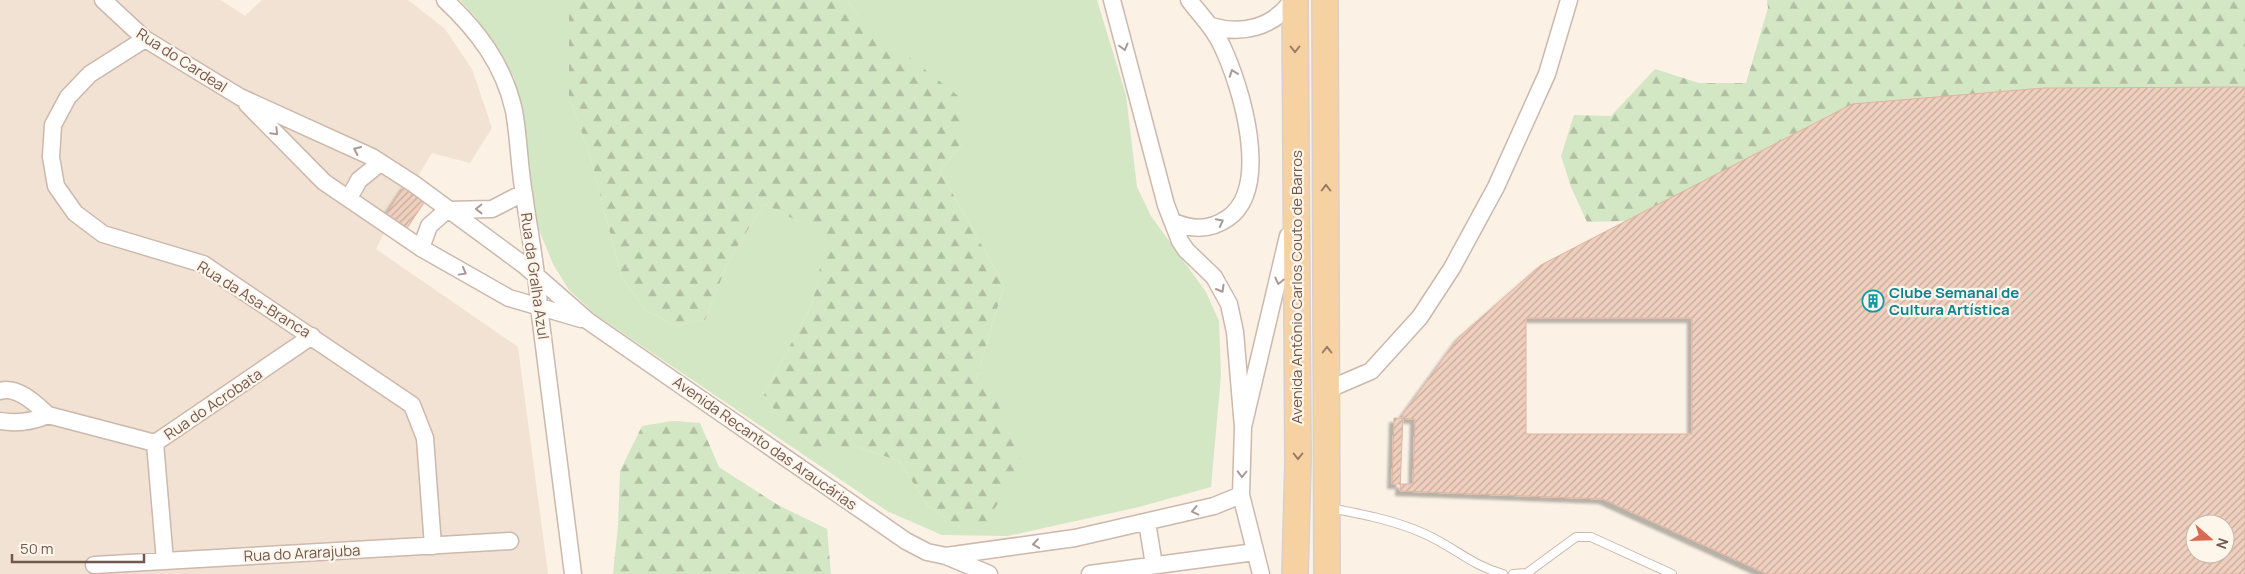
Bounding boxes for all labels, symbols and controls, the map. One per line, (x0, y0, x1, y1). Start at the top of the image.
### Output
street label: Rua do Cardeal (133, 23, 231, 97)
one-way arrow (1119, 43, 1129, 51)
one-way arrow (1290, 45, 1300, 53)
one-way arrow (1229, 69, 1239, 78)
one-way arrow (269, 126, 278, 135)
one-way arrow (353, 146, 362, 157)
street label: Avenida Antônio Carlos Couto de Barros (1286, 150, 1307, 424)
one-way arrow (1321, 184, 1331, 192)
one-way arrow (474, 204, 482, 214)
street label: Rua da Gralha Azul (516, 211, 554, 341)
one-way arrow (1215, 218, 1224, 228)
street label: Rua da Asa-Branca (193, 256, 315, 342)
one-way arrow (458, 266, 467, 276)
one-way arrow (1274, 277, 1285, 286)
place label: Clube Semanal de Cultura Artística (1889, 282, 2019, 320)
one-way arrow (1215, 284, 1225, 293)
building icon: Clube Semanal de Cultura Artística (1861, 289, 1885, 313)
one-way arrow (1322, 346, 1332, 354)
street label: Rua do Acrobata (160, 363, 266, 445)
street label: Avenida Recanto das Araucárias (669, 371, 861, 515)
one-way arrow (1293, 452, 1303, 460)
one-way arrow (1236, 470, 1247, 478)
one-way arrow (1191, 505, 1200, 515)
north arrow (2185, 514, 2235, 564)
scale bar (12, 532, 145, 564)
text: N (2212, 536, 2233, 552)
text: 50 m (20, 538, 54, 559)
street label: Rua do Ararajuba (243, 539, 361, 567)
one-way arrow (1032, 539, 1041, 549)

